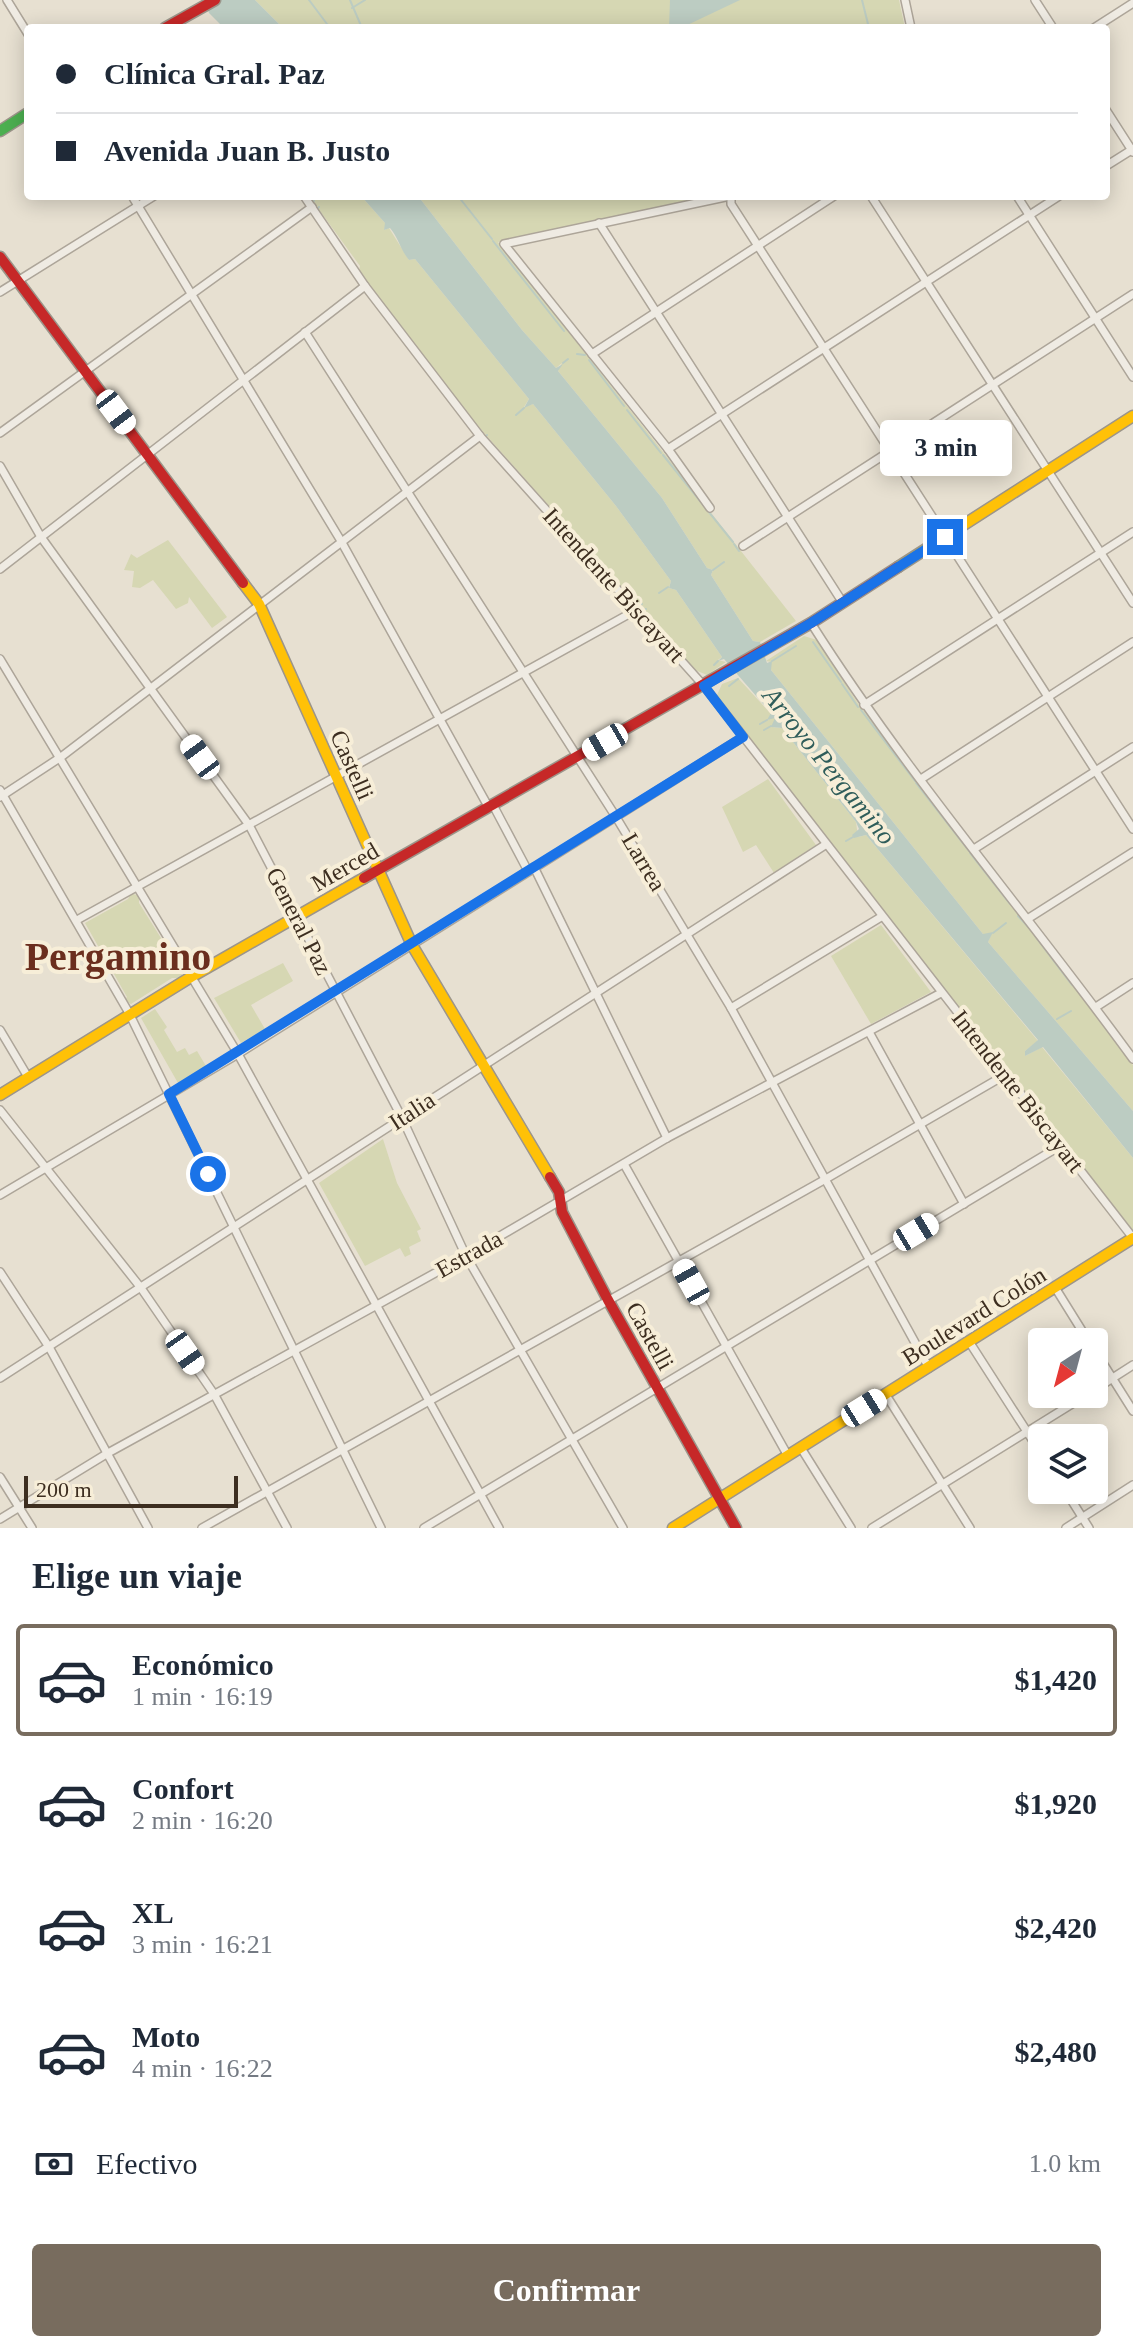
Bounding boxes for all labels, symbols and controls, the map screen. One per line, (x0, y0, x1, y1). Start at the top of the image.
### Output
text: Clínica Gral. Paz (104, 57, 325, 90)
text: Avenida Juan B. Justo (104, 134, 390, 167)
car (92, 386, 140, 438)
callout: 3 min (879, 421, 1011, 477)
text: 3 min (915, 433, 977, 462)
street label: Intendente Biscayart (538, 503, 690, 667)
route end (927, 519, 963, 555)
water label: Arroyo Pergamino (755, 680, 901, 850)
car (578, 720, 632, 764)
street label: Castelli (325, 726, 379, 804)
car (176, 731, 224, 783)
street label: Larrea (617, 828, 671, 896)
street label: Merced (307, 837, 383, 897)
street label: General Paz (261, 863, 337, 979)
district label: Pergamino (25, 934, 211, 979)
street label: Intendente Biscayart (947, 1005, 1089, 1177)
street label: Italia (384, 1086, 440, 1135)
route start (190, 1156, 226, 1192)
car (889, 1209, 943, 1255)
street label: Estrada (431, 1225, 507, 1283)
car (669, 1255, 713, 1309)
street label: Boulevard Colón (897, 1261, 1051, 1371)
street label: Castelli (621, 1298, 679, 1375)
car (161, 1325, 209, 1379)
north arrow (1028, 1328, 1108, 1408)
map controls (1028, 1328, 1108, 1504)
car (837, 1385, 891, 1431)
button: layers (1028, 1424, 1108, 1504)
scale bar (24, 1472, 238, 1508)
text: 200 m (36, 1477, 92, 1502)
text: Elige un viaje (32, 1556, 242, 1596)
icon: car (36, 1644, 108, 1716)
text: Económico (132, 1648, 274, 1681)
text: $1,420 (1015, 1663, 1097, 1696)
text: 1 min · 16:19 (132, 1682, 273, 1711)
icon: car (36, 1768, 108, 1840)
text: Confort (132, 1772, 234, 1805)
text: $1,920 (1015, 1787, 1097, 1820)
text: 2 min · 16:20 (132, 1806, 273, 1835)
icon: car (36, 1892, 108, 1964)
text: XL (132, 1896, 174, 1929)
text: $2,420 (1015, 1911, 1097, 1944)
text: 3 min · 16:21 (132, 1930, 273, 1959)
icon: car (36, 2016, 108, 2088)
text: Moto (132, 2020, 200, 2053)
text: $2,480 (1015, 2035, 1097, 2068)
text: 4 min · 16:22 (132, 2054, 273, 2083)
icon: cash (32, 2142, 76, 2186)
text: Efectivo (96, 2147, 198, 2180)
text: 1.0 km (1029, 2149, 1101, 2178)
button: Confirmar (32, 2244, 1101, 2336)

